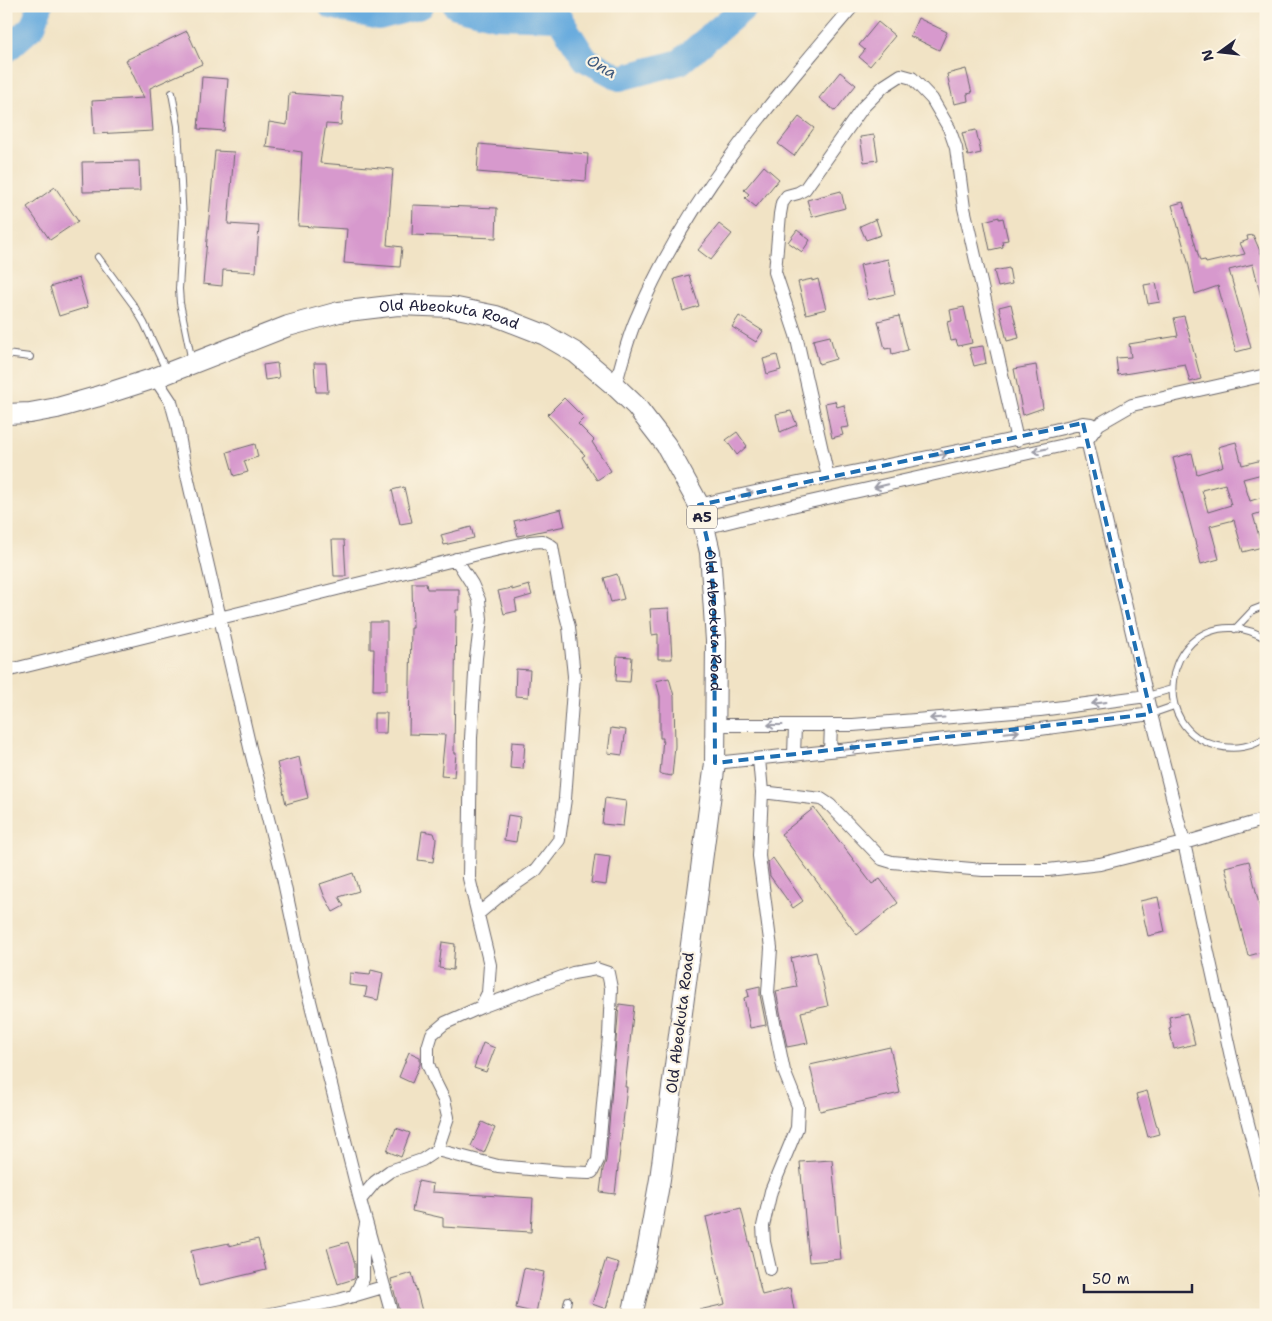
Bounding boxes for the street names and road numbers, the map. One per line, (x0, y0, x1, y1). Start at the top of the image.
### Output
street label: Old Abeokuta Road (378, 295, 522, 334)
road number: A5 (687, 506, 717, 528)
street label: Old Abeokuta Road (700, 549, 726, 692)
street label: Old Abeokuta Road (661, 951, 699, 1095)

